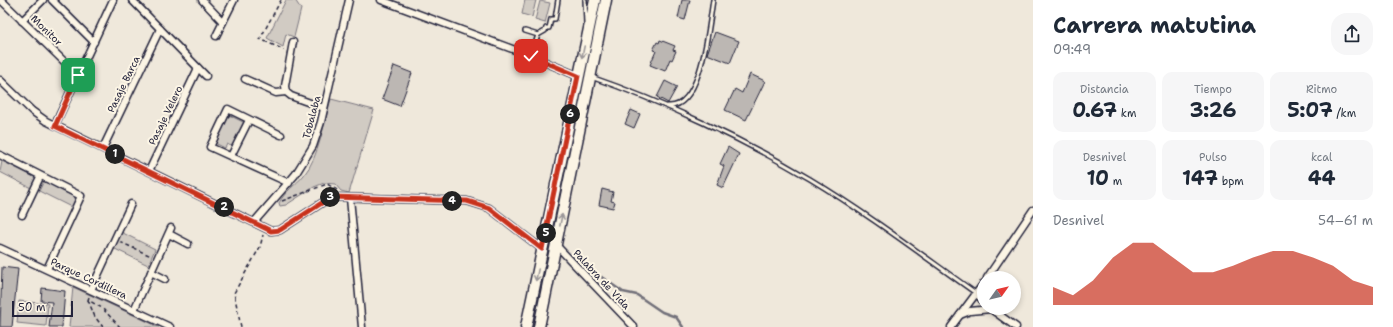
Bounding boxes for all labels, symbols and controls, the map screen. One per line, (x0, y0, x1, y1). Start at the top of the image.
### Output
text: Carrera matutina (1053, 11, 1256, 40)
street label: Monitor (28, 12, 65, 49)
button: share (1331, 13, 1373, 55)
pin (514, 39, 548, 73)
text: 09:49 (1053, 41, 1091, 58)
icon: check (520, 45, 542, 67)
one-way arrow (579, 45, 587, 58)
street label: Pasaje Barca (104, 53, 143, 115)
pin (61, 58, 95, 92)
icon: arrive (67, 64, 89, 86)
text: Distancia (1080, 82, 1129, 97)
text: Tiempo (1194, 82, 1232, 97)
text: Ritmo (1306, 82, 1337, 97)
street label: Pasaje Velero (146, 83, 185, 147)
street label: Tobalaba (299, 93, 324, 140)
text: 0.67 (1072, 97, 1117, 123)
text: 3:26 (1189, 97, 1237, 123)
text: 5:07 (1287, 97, 1333, 123)
pin: 6 (560, 104, 580, 124)
text: 6 (566, 106, 574, 121)
text: km (1117, 106, 1136, 121)
text: /km (1333, 106, 1356, 121)
pin: 1 (105, 144, 125, 164)
text: 1 (112, 146, 118, 161)
text: Desnivel (1083, 150, 1126, 165)
text: Pulso (1199, 150, 1227, 165)
text: kcal (1311, 150, 1332, 165)
text: 10 (1086, 165, 1109, 191)
text: 147 (1182, 165, 1218, 191)
text: 44 (1308, 165, 1336, 191)
text: m (1109, 174, 1122, 189)
text: bpm (1218, 174, 1244, 189)
pin: 3 (320, 187, 340, 207)
text: 3 (326, 189, 334, 204)
pin: 4 (442, 191, 462, 211)
text: 4 (448, 193, 456, 208)
pin: 2 (214, 197, 234, 217)
text: 2 (220, 199, 228, 214)
text: Desnivel (1053, 212, 1104, 229)
text: 54–61 m (1318, 212, 1373, 229)
one-way arrow (557, 214, 565, 227)
pin: 5 (536, 223, 556, 243)
text: 5 (543, 225, 549, 240)
street label: Palabra de Vida (570, 247, 633, 313)
street label: Parque Cordillera (48, 255, 130, 302)
one-way arrow (532, 268, 540, 281)
north arrow (977, 271, 1021, 315)
map controls (977, 271, 1021, 315)
scale bar (12, 299, 73, 318)
text: 50 m (18, 300, 46, 315)

